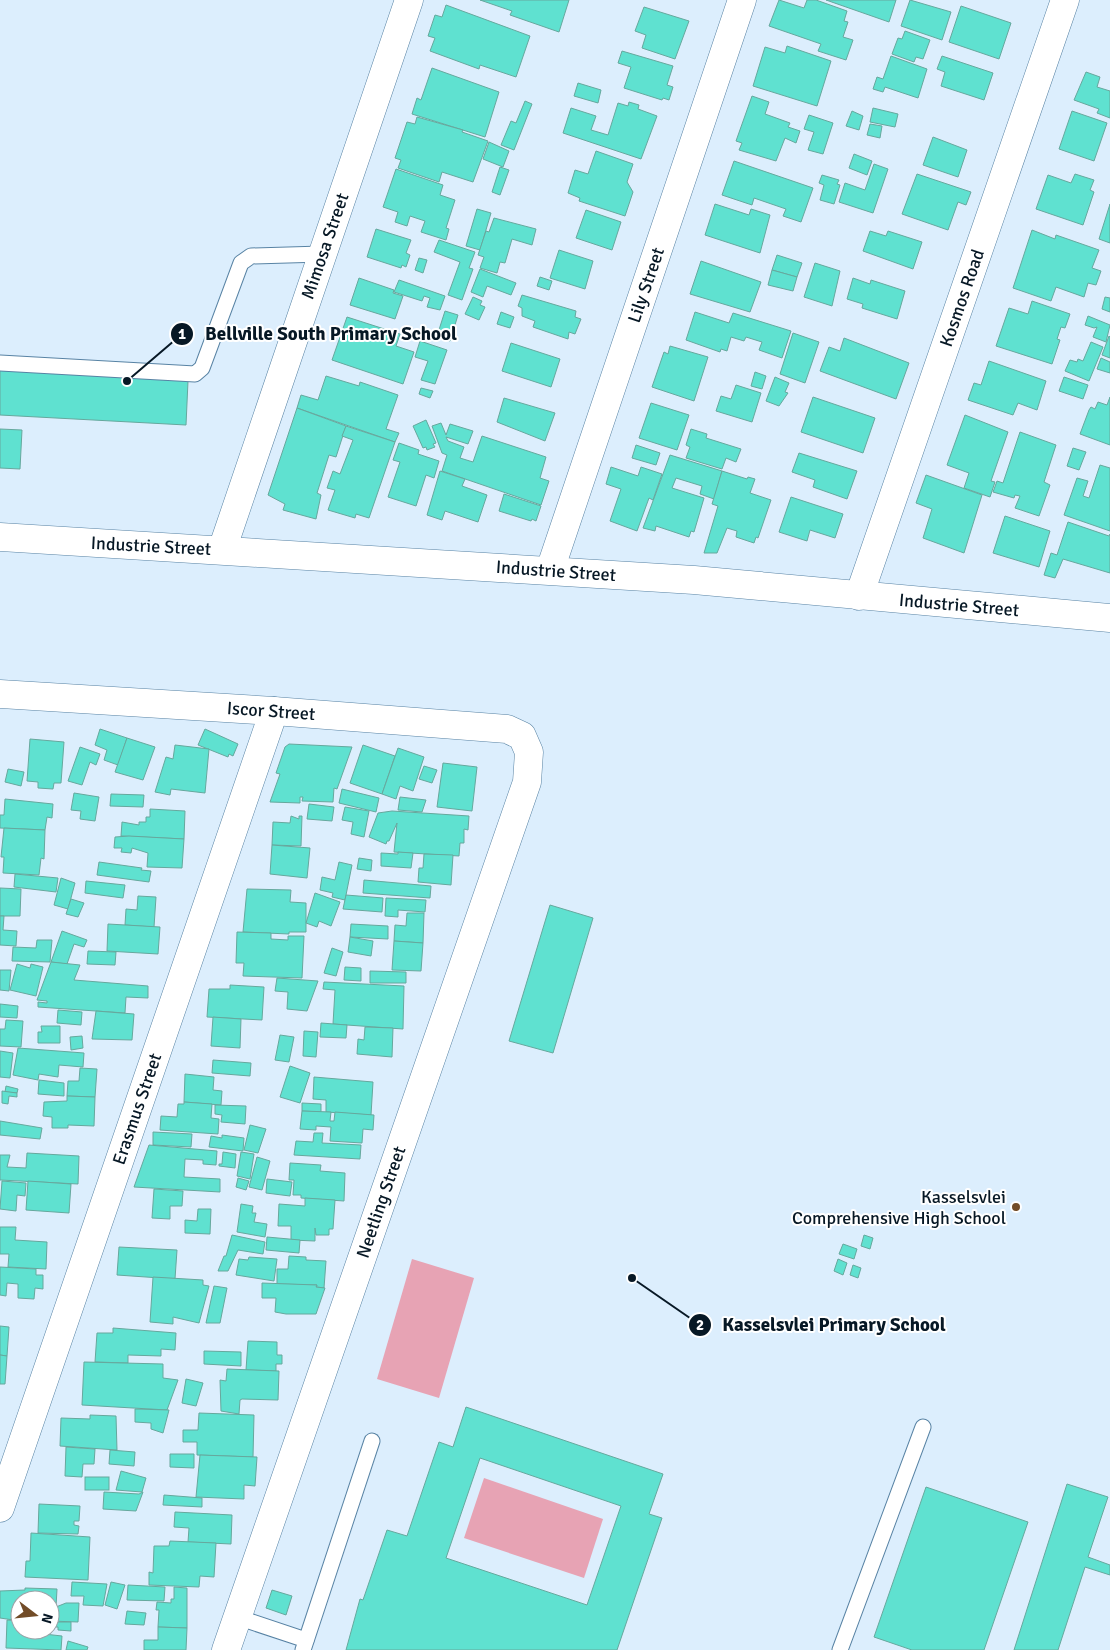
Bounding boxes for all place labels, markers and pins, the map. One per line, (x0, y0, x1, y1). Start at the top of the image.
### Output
callout: Bellville South Primary School (170, 317, 466, 351)
place label: Kasselsvlei Comprehensive High School (792, 1186, 1006, 1229)
marker: Kasselsvlei Comprehensive High School (1010, 1201, 1022, 1213)
callout: Kasselsvlei Primary School (687, 1308, 956, 1342)

